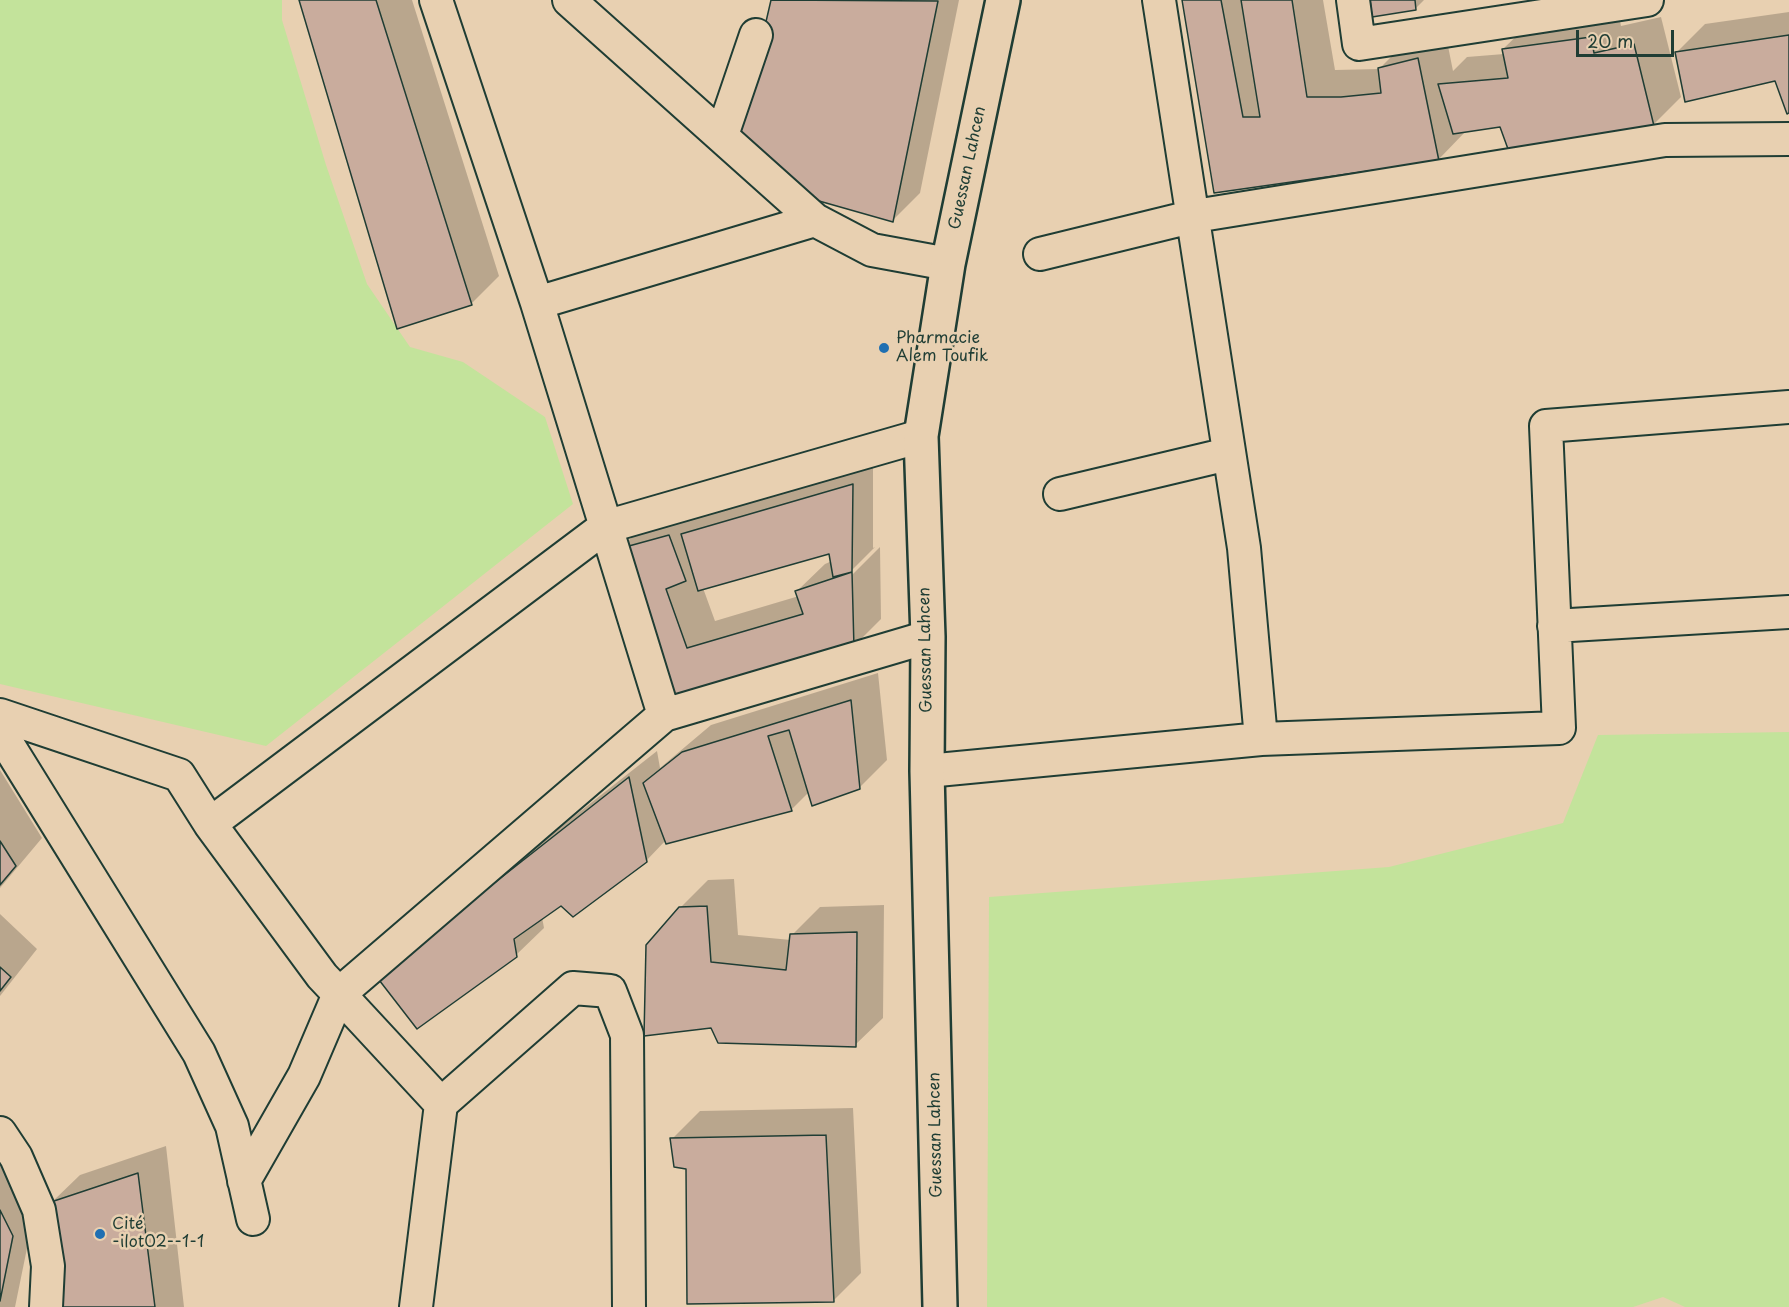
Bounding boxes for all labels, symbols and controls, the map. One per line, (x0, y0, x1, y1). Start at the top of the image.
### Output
scale bar (1579, 18, 1676, 56)
text: 20 m (1587, 27, 1633, 54)
street label: Guessan Lahcen (946, 105, 990, 231)
place label: Pharmacie Alem Toufik (896, 329, 988, 367)
marker: Pharmacie Alem Toufik (877, 341, 891, 355)
street label: Guessan Lahcen (915, 587, 937, 713)
street label: Guessan Lahcen (925, 1072, 947, 1198)
place label: Cité -ilot02--1-1 (112, 1215, 204, 1253)
marker: Cité -ilot02--1-1 (93, 1227, 107, 1241)

